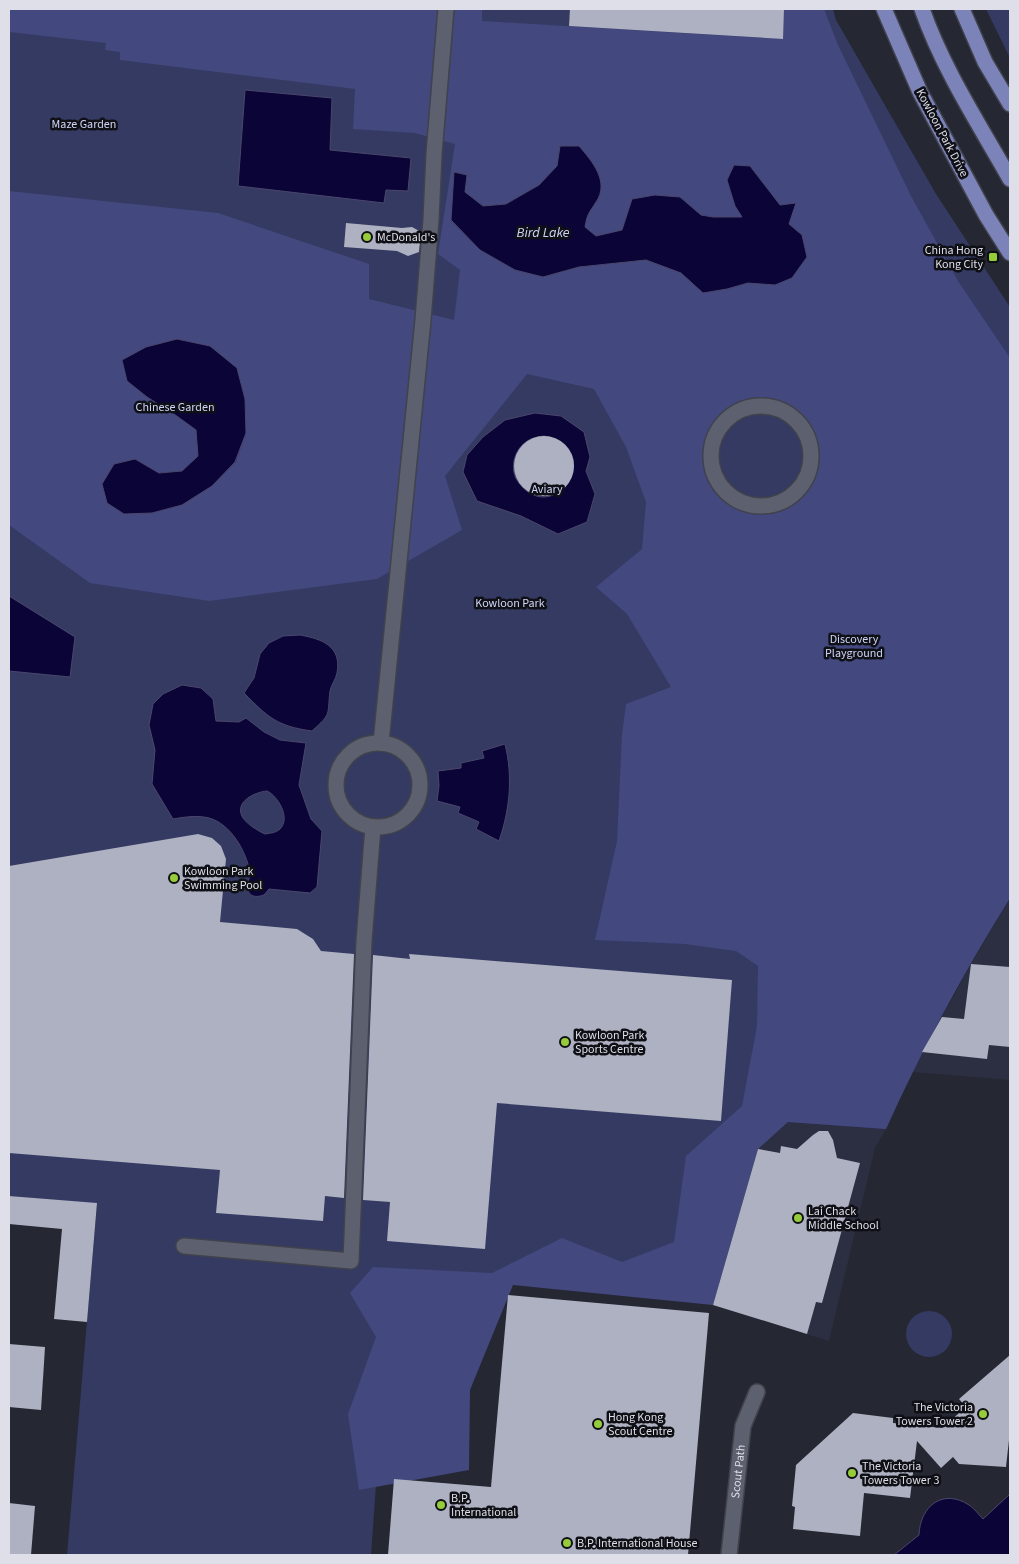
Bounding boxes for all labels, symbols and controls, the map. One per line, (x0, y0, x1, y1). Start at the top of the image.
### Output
street label: Kowloon Park Drive (912, 86, 972, 180)
park label: Maze Garden (52, 116, 116, 133)
water label: Bird Lake (516, 223, 570, 243)
place label: McDonald's (377, 229, 435, 246)
marker: McDonald's (361, 231, 373, 243)
place label: China Hong Kong City (925, 242, 983, 273)
marker: China Hong Kong City (987, 251, 999, 263)
park label: Chinese Garden (136, 399, 214, 416)
park label: Aviary (531, 481, 563, 498)
park label: Kowloon Park (475, 595, 545, 612)
park label: Discovery Playground (825, 631, 883, 662)
place label: Kowloon Park Swimming Pool (184, 863, 262, 894)
marker: Kowloon Park Swimming Pool (168, 872, 180, 884)
place label: Kowloon Park Sports Centre (575, 1027, 644, 1058)
marker: Kowloon Park Sports Centre (559, 1036, 571, 1048)
place label: Lai Chack Middle School (808, 1203, 879, 1234)
marker: Lai Chack Middle School (792, 1212, 804, 1224)
place label: The Victoria Towers Tower 2 (896, 1399, 973, 1430)
marker: The Victoria Towers Tower 2 (977, 1408, 989, 1420)
place label: Hong Kong Scout Centre (608, 1409, 673, 1440)
marker: Hong Kong Scout Centre (592, 1418, 604, 1430)
street label: Scout Path (727, 1444, 749, 1499)
place label: The Victoria Towers Tower 3 (862, 1458, 939, 1489)
marker: The Victoria Towers Tower 3 (846, 1467, 858, 1479)
place label: B.P. International (451, 1490, 516, 1521)
marker: B.P. International (435, 1499, 447, 1511)
place label: B.P. International House (577, 1535, 698, 1552)
marker: B.P. International House (561, 1537, 573, 1549)

